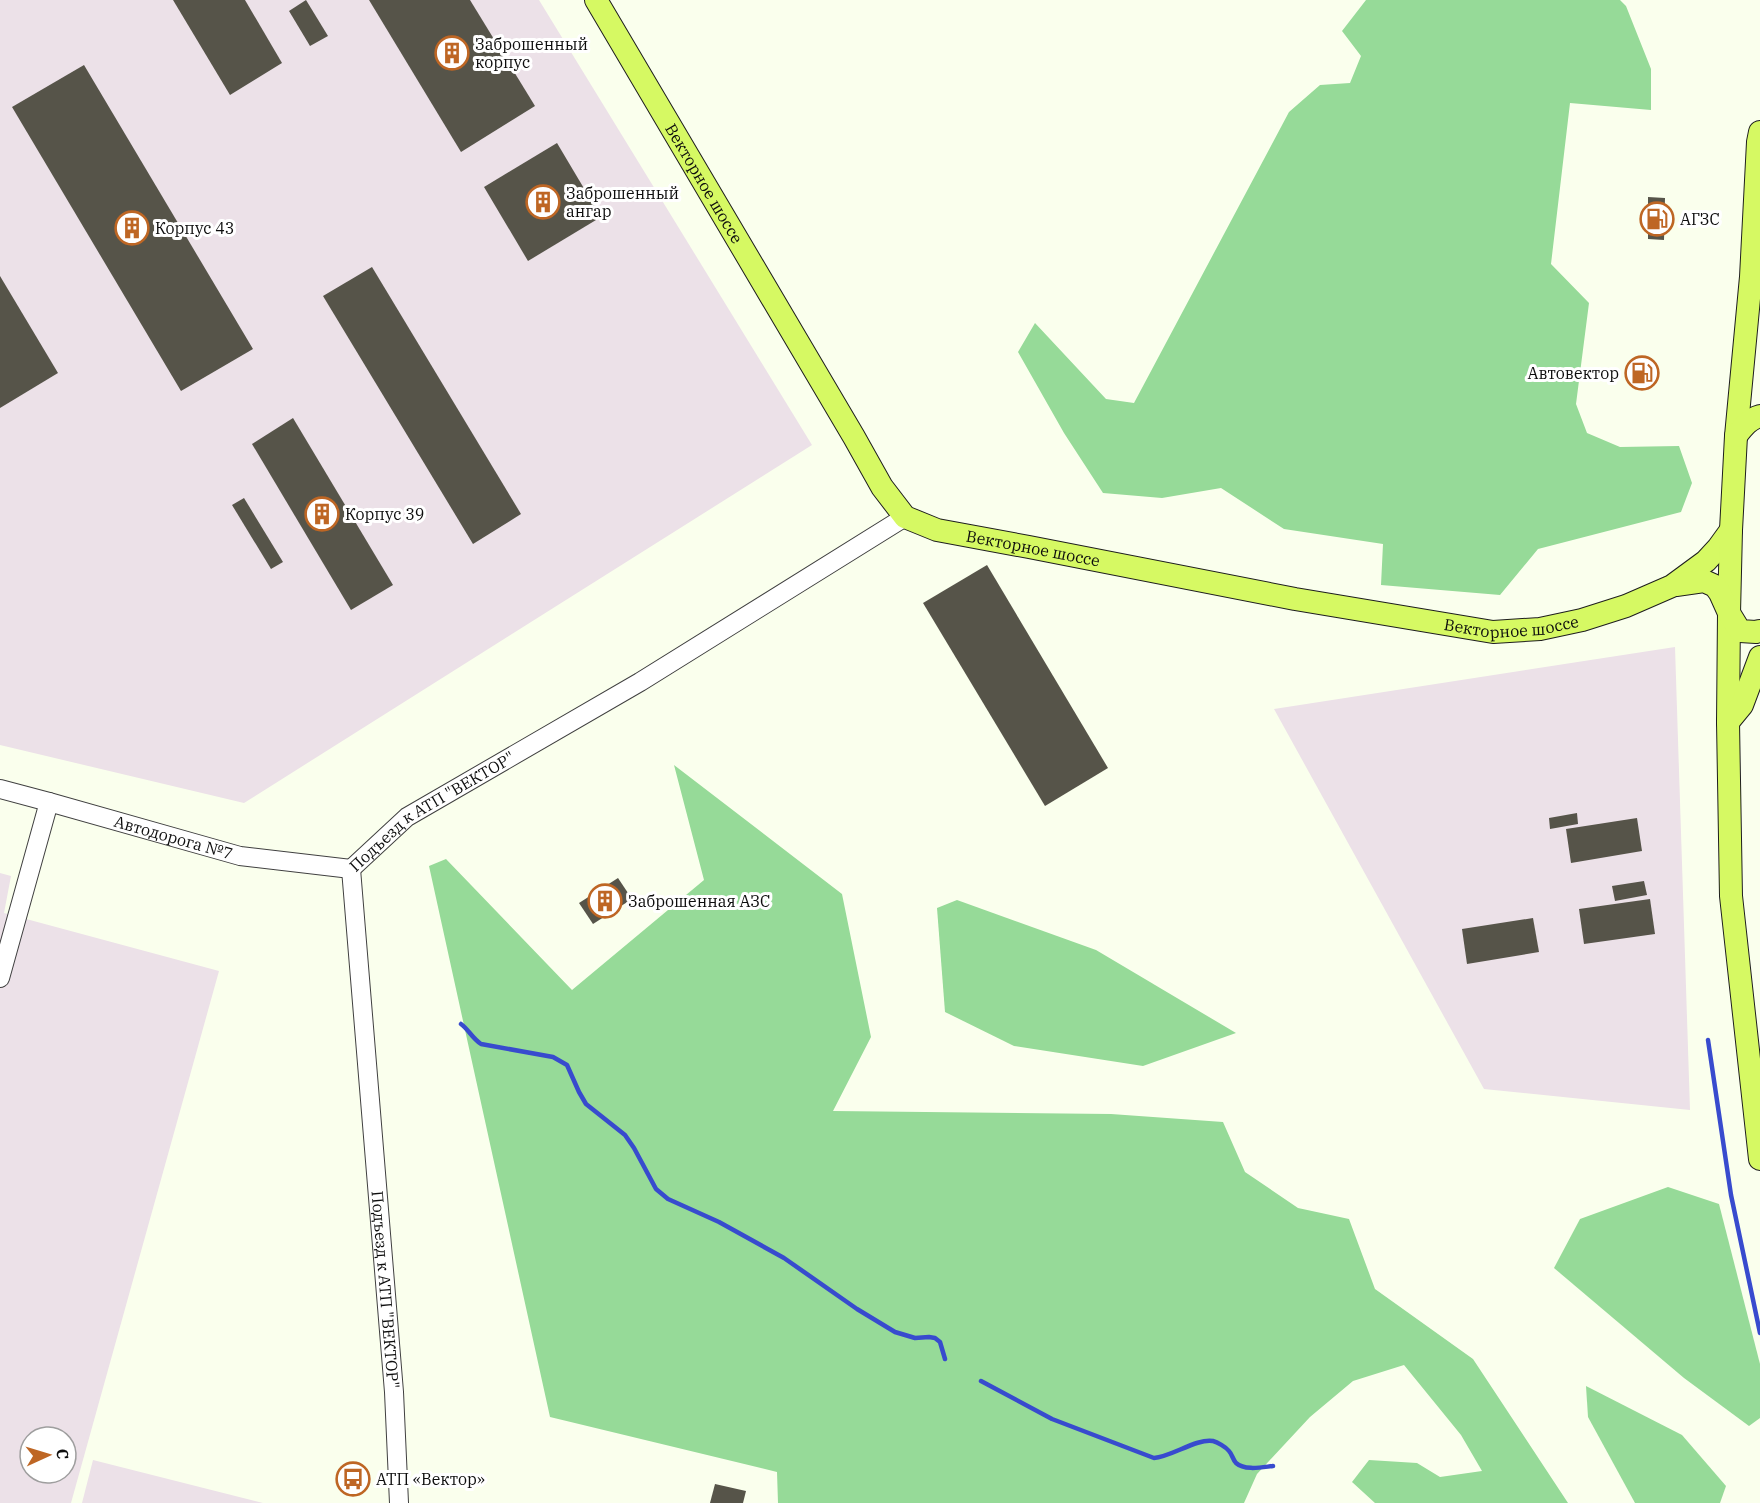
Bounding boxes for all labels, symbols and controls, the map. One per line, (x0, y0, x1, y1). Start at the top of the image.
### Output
place label: Заброшенный корпус (475, 34, 588, 72)
building icon: Заброшенный корпус (434, 35, 470, 71)
street label: Векторное шоссе (661, 120, 747, 247)
place label: Заброшенный ангар (566, 183, 679, 221)
building icon: Заброшенный ангар (525, 184, 561, 220)
fuel station icon: АГЗС (1639, 201, 1675, 237)
place label: АГЗС (1680, 209, 1720, 229)
building icon: Корпус 43 (114, 210, 150, 246)
place label: Корпус 43 (155, 218, 234, 238)
fuel station icon: Автовектор (1624, 355, 1660, 391)
place label: Автовектор (1528, 363, 1619, 383)
building icon: Корпус 39 (304, 496, 340, 532)
place label: Корпус 39 (345, 504, 424, 524)
street label: Векторное шоссе (965, 526, 1102, 571)
street label: Векторное шоссе (1443, 611, 1581, 642)
street label: Подъезд к АТП "ВЕКТОР" (345, 747, 518, 876)
street label: Автодорога №7 (112, 811, 235, 863)
building icon: Заброшенная АЗС (587, 883, 623, 919)
place label: Заброшенная АЗС (628, 891, 770, 911)
street label: Подъезд к АТП "ВЕКТОР" (367, 1190, 404, 1389)
north arrow (18, 1425, 78, 1485)
text: С (53, 1448, 73, 1460)
bus stop icon: АТП «Вектор» (335, 1461, 371, 1497)
place label: АТП «Вектор» (376, 1469, 485, 1489)

